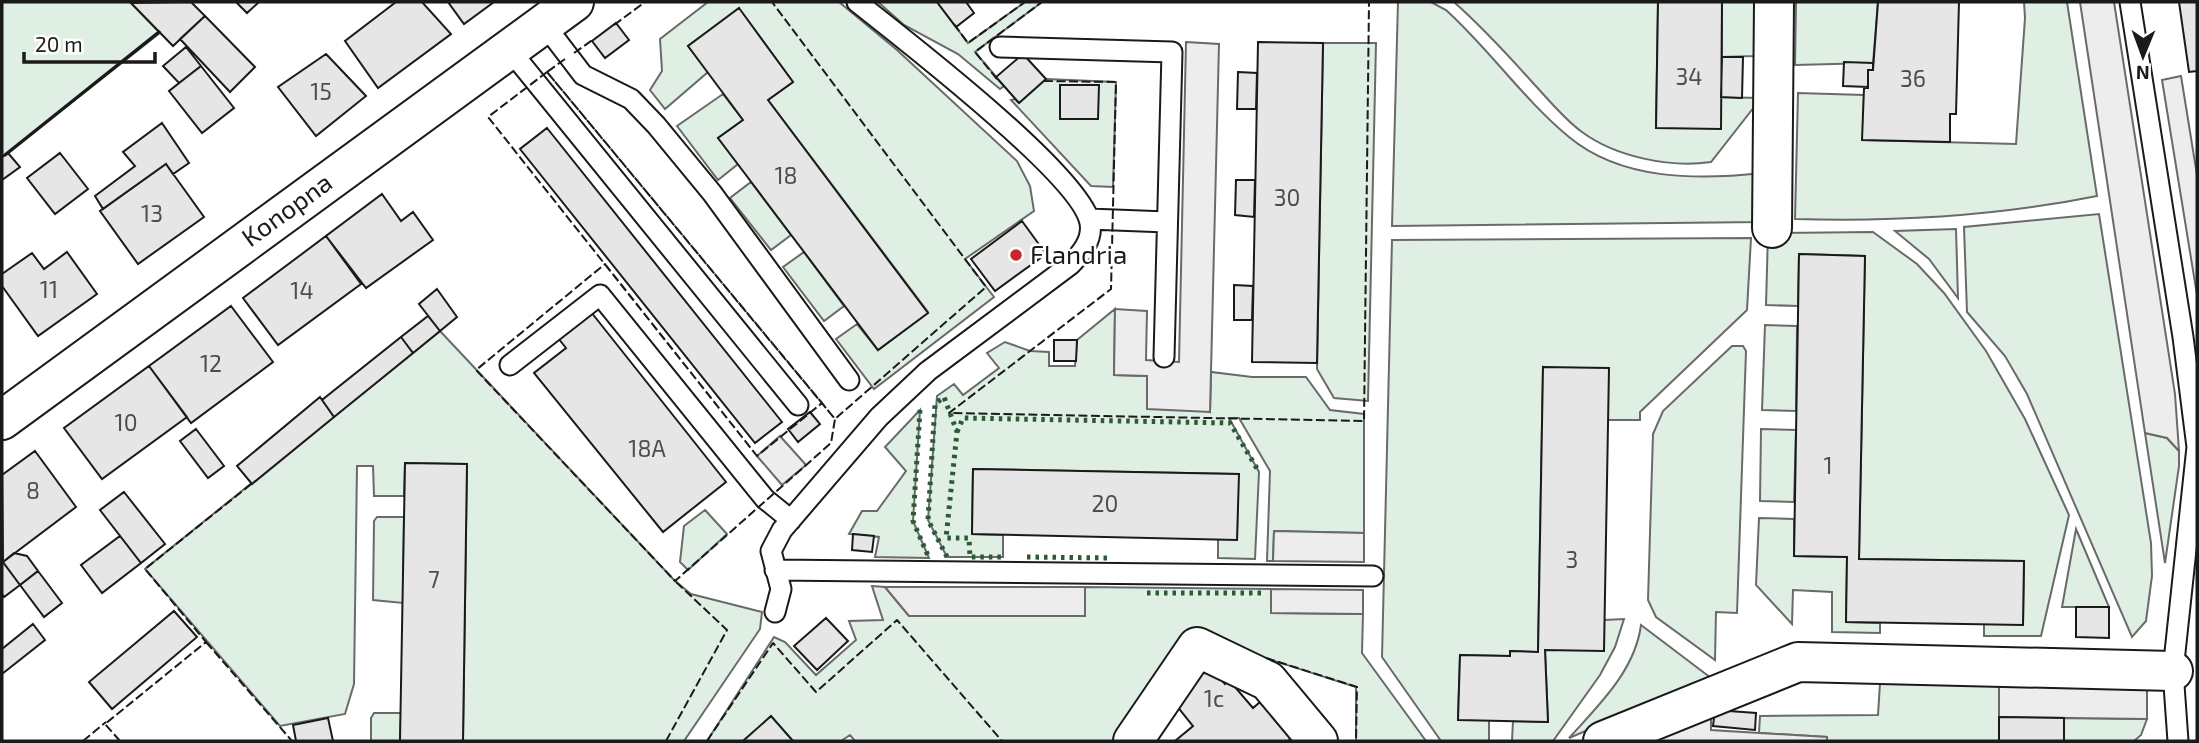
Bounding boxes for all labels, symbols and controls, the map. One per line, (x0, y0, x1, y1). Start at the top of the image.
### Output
scale bar (24, 21, 156, 65)
north arrow (2108, 21, 2178, 91)
text: 20 m (35, 31, 83, 56)
house number: 34 (1676, 62, 1702, 90)
text: N (2136, 62, 2150, 85)
house number: 36 (1900, 64, 1926, 92)
house number: 15 (310, 77, 332, 105)
house number: 18 (774, 161, 798, 189)
street label: Konopna (235, 166, 337, 252)
house number: 30 (1274, 183, 1300, 211)
house number: 13 (141, 199, 163, 227)
place label: Flandria (1030, 238, 1127, 269)
marker: Flandria (1008, 247, 1024, 263)
house number: 11 (40, 275, 58, 303)
house number: 14 (290, 276, 314, 304)
house number: 12 (200, 349, 222, 377)
house number: 10 (114, 408, 138, 436)
house number: 18A (628, 434, 666, 462)
house number: 1 (1823, 451, 1833, 479)
house number: 8 (26, 476, 40, 504)
house number: 20 (1092, 489, 1118, 517)
house number: 3 (1566, 545, 1578, 573)
house number: 7 (428, 565, 440, 593)
house number: 1c (1204, 684, 1224, 712)

